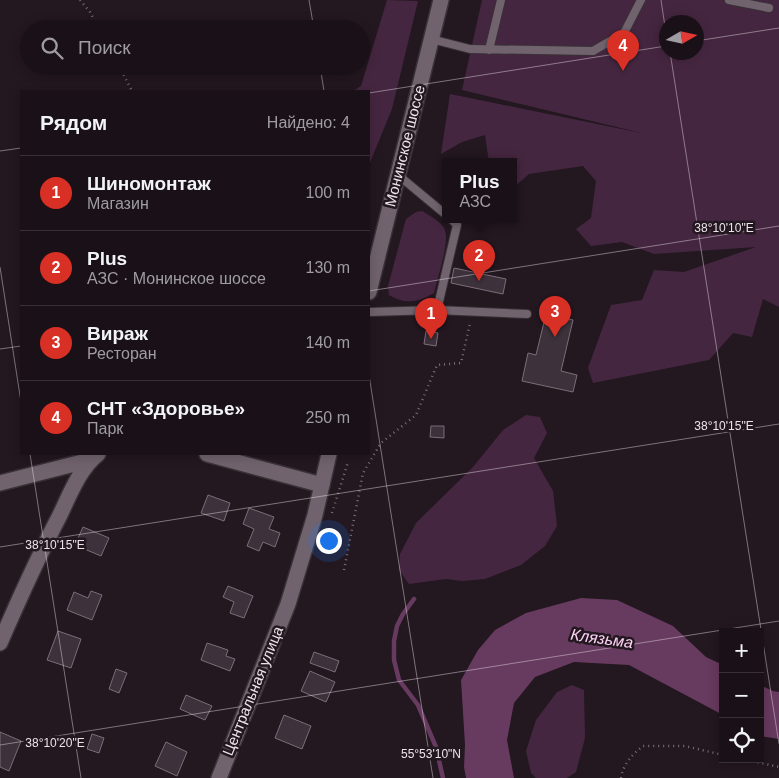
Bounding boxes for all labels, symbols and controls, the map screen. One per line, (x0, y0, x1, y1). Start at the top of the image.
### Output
north arrow (659, 15, 704, 60)
search box (20, 20, 370, 75)
pin: 4 (607, 30, 639, 71)
icon: search (38, 34, 66, 62)
text: Поиск (78, 37, 131, 58)
street label: Монинское шоссе (381, 83, 428, 208)
text: Рядом (40, 111, 107, 134)
text: Найдено: 4 (267, 114, 350, 131)
popup (442, 158, 517, 223)
text: Plus (459, 171, 500, 192)
text: Шиномонтаж (87, 173, 211, 194)
text: 1 (52, 184, 60, 201)
text: 100 m (306, 184, 350, 201)
text: АЗС (459, 193, 491, 210)
text: Магазин (87, 195, 149, 212)
text: 38°10'10"E (694, 221, 754, 235)
pin: 2 (463, 240, 495, 281)
text: Plus (87, 248, 127, 269)
text: 2 (52, 259, 60, 276)
text: 130 m (306, 259, 350, 276)
text: АЗС · Монинское шоссе (87, 270, 266, 287)
pin: 3 (539, 296, 571, 337)
pin: 1 (415, 298, 447, 339)
text: Вираж (87, 323, 148, 344)
text: 3 (52, 334, 60, 351)
text: 140 m (306, 334, 350, 351)
text: Ресторан (87, 345, 157, 362)
text: СНТ «Здоровье» (87, 398, 245, 419)
text: 4 (52, 409, 60, 426)
text: 250 m (306, 409, 350, 426)
text: 38°10'15"E (694, 419, 754, 433)
text: Парк (87, 420, 123, 437)
your location (316, 528, 342, 554)
text: 38°10'15"E (25, 538, 85, 552)
street label: Центральная улица (219, 623, 287, 758)
water label: Клязьма (570, 626, 634, 651)
map controls (719, 628, 764, 763)
button: + (719, 628, 764, 673)
button: − (719, 673, 764, 718)
button: locate (719, 718, 764, 763)
text: 38°10'20"E (25, 736, 85, 750)
text: 55°53'10"N (401, 747, 461, 761)

